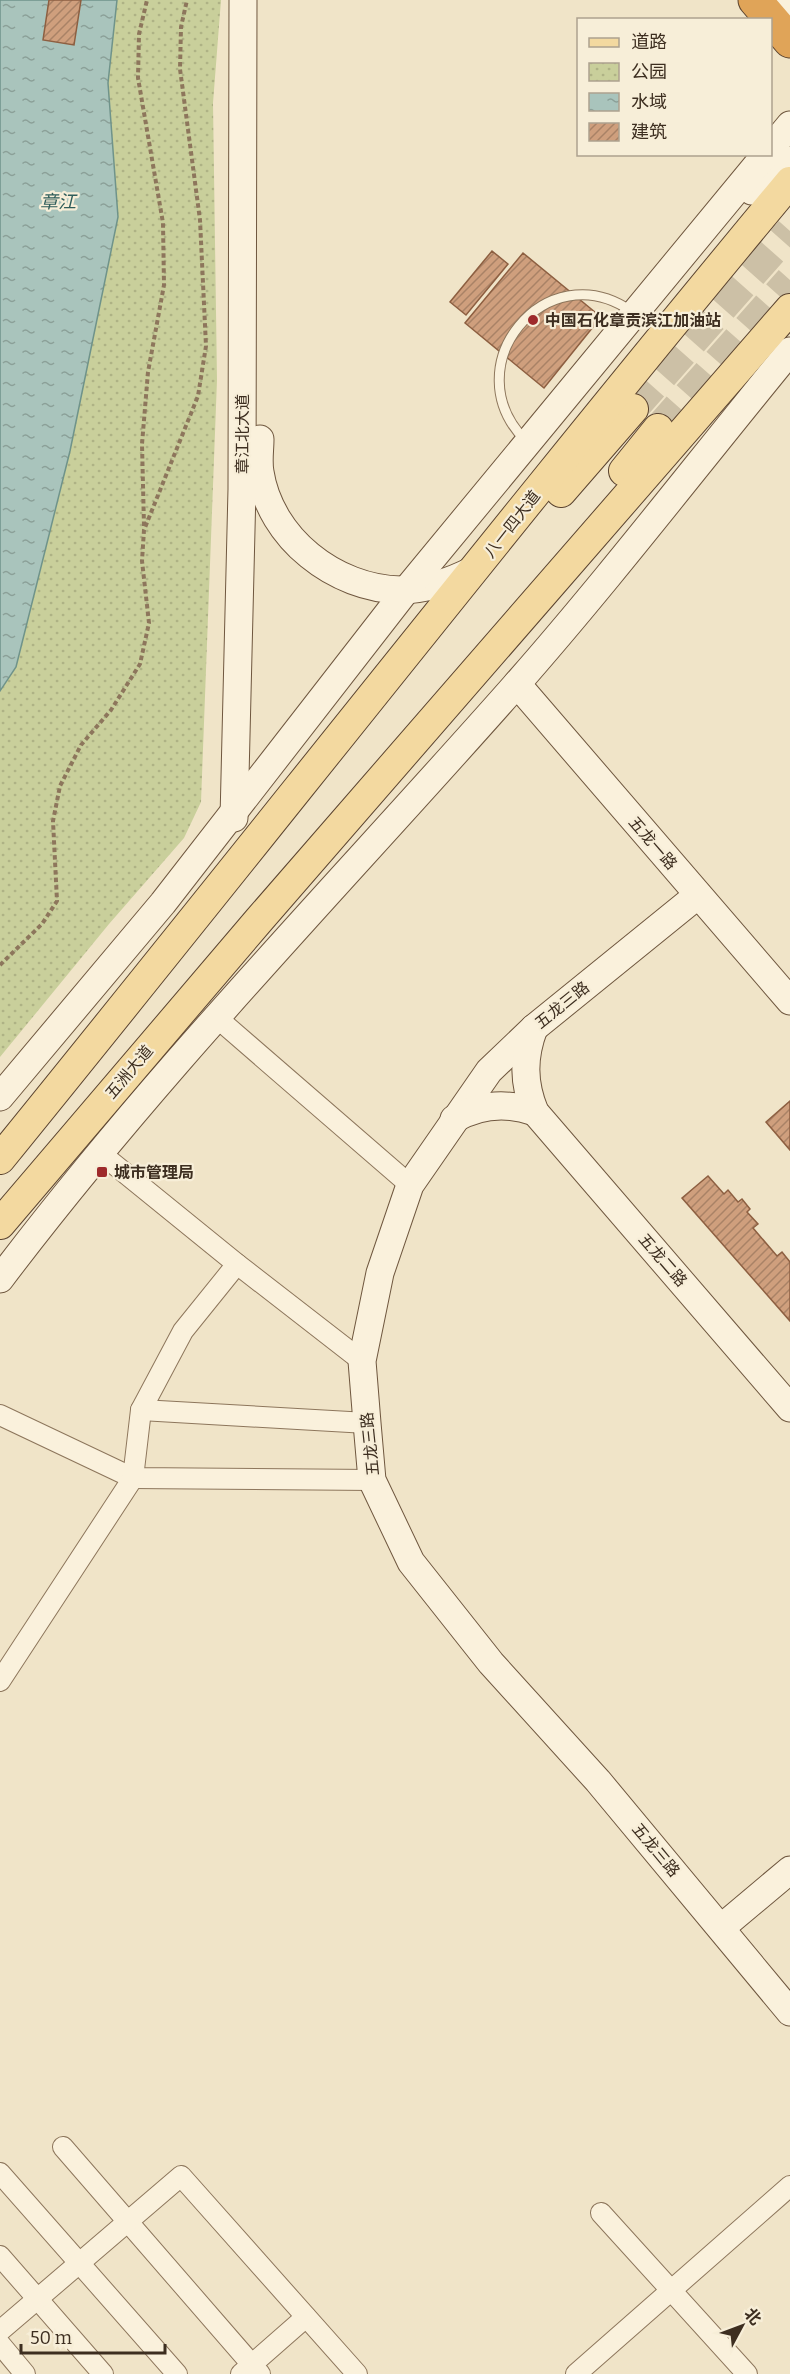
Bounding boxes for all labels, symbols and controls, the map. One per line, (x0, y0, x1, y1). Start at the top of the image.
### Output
legend (577, 18, 772, 156)
text: 道路 (631, 31, 667, 53)
text: 公园 (631, 61, 667, 83)
text: 水域 (631, 91, 667, 113)
text: 建筑 (631, 121, 667, 143)
water label: 章江 (40, 191, 78, 213)
place label: 中国石化章贡滨江加油站 (545, 311, 721, 330)
marker: 中国石化章贡滨江加油站 (526, 313, 540, 327)
street label: 章江北大道 (233, 394, 252, 474)
street label: 八一四大道 (480, 487, 544, 561)
street label: 五龙一路 (625, 813, 681, 873)
street label: 五龙三路 (531, 977, 593, 1033)
street label: 五洲大道 (101, 1041, 157, 1103)
place label: 城市管理局 (114, 1163, 194, 1182)
marker: 城市管理局 (95, 1165, 109, 1179)
street label: 五龙二路 (635, 1230, 691, 1290)
street label: 五龙三路 (357, 1411, 383, 1477)
street label: 五龙三路 (628, 1819, 684, 1881)
north arrow (712, 2296, 772, 2356)
text: 北 (741, 2304, 765, 2329)
scale bar (21, 2317, 165, 2355)
text: 50 m (30, 2327, 72, 2349)

